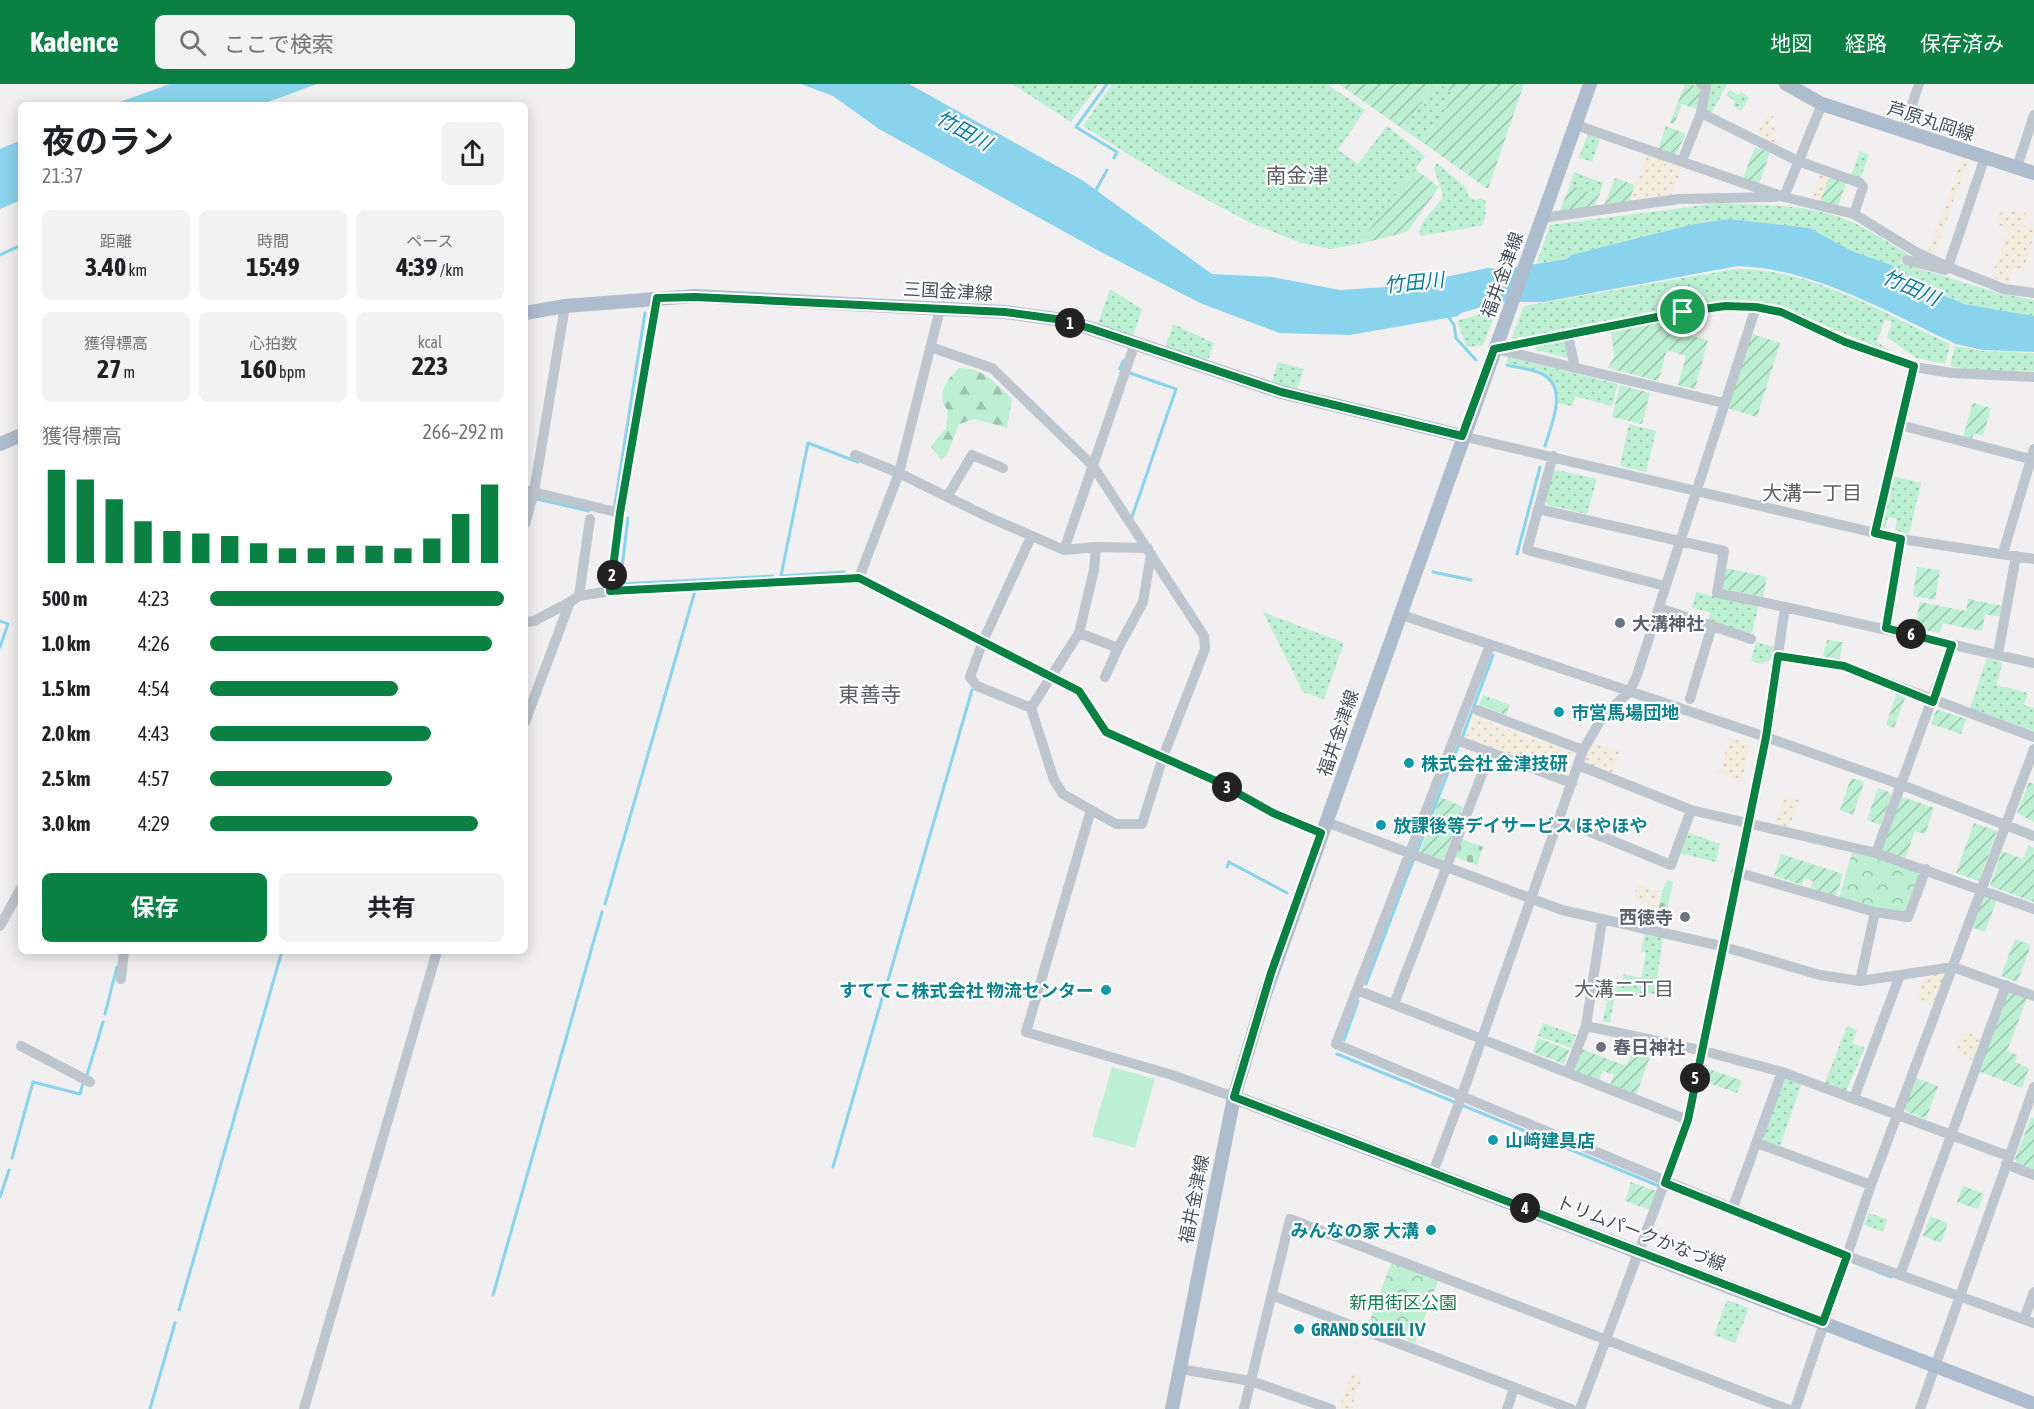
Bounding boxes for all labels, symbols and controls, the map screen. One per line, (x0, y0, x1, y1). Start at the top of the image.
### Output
search box (155, 15, 575, 69)
text: Kadence (30, 26, 119, 58)
icon: search (176, 26, 209, 59)
text: ここで検索 (224, 31, 334, 57)
text: 地図 (1770, 31, 1812, 55)
text: 経路 (1845, 31, 1887, 55)
text: 保存済み (1920, 31, 2004, 55)
street label: 芦原丸岡線 (1885, 97, 1977, 145)
water label: 竹田川 (932, 105, 998, 156)
text: 夜のラン (42, 122, 174, 160)
button: share (441, 122, 504, 185)
district label: 南金津 (1266, 163, 1329, 187)
text: 21:37 (42, 164, 83, 187)
street label: 福井金津線 (1477, 229, 1527, 321)
text: 距離 (100, 232, 132, 250)
text: 時間 (257, 232, 289, 250)
text: ペース (406, 232, 454, 250)
text: 3.40 (85, 252, 126, 282)
text: 15:49 (246, 252, 300, 282)
text: 4:39 (396, 252, 438, 282)
text: km (126, 261, 147, 279)
text: /km (438, 261, 464, 279)
water label: 竹田川 (1879, 264, 1945, 311)
water label: 竹田川 (1383, 267, 1447, 297)
street label: 三国金津線 (903, 278, 993, 304)
pin (1657, 286, 1708, 337)
icon: arrive (1666, 295, 1699, 328)
pin: 1 (1055, 308, 1085, 338)
text: 1 (1066, 314, 1074, 332)
text: kcal (418, 333, 442, 351)
text: 獲得標高 (84, 334, 148, 352)
text: 心拍数 (249, 334, 297, 352)
text: 223 (412, 351, 448, 381)
text: 27 (97, 354, 121, 384)
text: 160 (240, 354, 277, 384)
text: m (121, 363, 135, 381)
text: bpm (277, 363, 306, 381)
text: 266–292 m (422, 420, 504, 443)
text: 獲得標高 (42, 424, 122, 447)
district label: 大溝一丁目 (1762, 481, 1862, 504)
pin: 2 (597, 560, 627, 590)
text: 2 (608, 566, 616, 584)
text: 500 m (42, 587, 87, 610)
text: 4:23 (138, 587, 170, 610)
place label: 大溝神社 (1632, 613, 1704, 634)
marker: 大溝神社 (1613, 616, 1627, 630)
pin: 6 (1896, 619, 1926, 649)
text: 6 (1907, 625, 1915, 643)
text: 1.0 km (42, 632, 90, 655)
text: 4:26 (138, 632, 170, 655)
text: 1.5 km (42, 677, 90, 700)
text: 4:54 (138, 677, 170, 700)
district label: 東善寺 (839, 682, 902, 706)
street label: 福井金津線 (1313, 687, 1363, 779)
place label: 市営馬場団地 (1571, 702, 1679, 723)
marker: 市営馬場団地 (1552, 705, 1566, 719)
text: 2.0 km (42, 722, 90, 745)
text: 4:43 (138, 722, 170, 745)
place label: 株式会社 金津技研 (1421, 753, 1567, 774)
marker: 株式会社 金津技研 (1402, 756, 1416, 770)
text: 2.5 km (42, 767, 90, 790)
text: 4:57 (138, 767, 170, 790)
pin: 3 (1212, 772, 1242, 802)
text: 3 (1223, 778, 1231, 796)
text: 3.0 km (42, 812, 90, 835)
text: 4:29 (138, 812, 170, 835)
place label: 放課後等デイサービス ほやほや (1393, 815, 1647, 836)
marker: 放課後等デイサービス ほやほや (1374, 818, 1388, 832)
button: 保存 (42, 873, 267, 942)
button: 共有 (279, 873, 504, 942)
place label: 西徳寺 (1619, 907, 1673, 928)
marker: 西徳寺 (1678, 910, 1692, 924)
district label: 大溝二丁目 (1574, 977, 1674, 1000)
place label: すててこ株式会社 物流センター (839, 980, 1094, 1001)
marker: すててこ株式会社 物流センター (1099, 983, 1113, 997)
place label: 春日神社 (1613, 1037, 1685, 1058)
marker: 春日神社 (1594, 1040, 1608, 1054)
pin: 5 (1680, 1063, 1710, 1093)
text: 5 (1691, 1069, 1699, 1087)
place label: 山﨑建具店 (1505, 1130, 1595, 1151)
marker: 山﨑建具店 (1486, 1133, 1500, 1147)
street label: 福井金津線 (1175, 1153, 1213, 1245)
street label: トリムパークかなづ線 (1553, 1191, 1729, 1275)
pin: 4 (1510, 1193, 1540, 1223)
text: 4 (1521, 1199, 1529, 1217)
place label: みんなの家 大溝 (1291, 1220, 1419, 1241)
marker: みんなの家 大溝 (1424, 1223, 1438, 1237)
park label: 新用街区公園 (1349, 1292, 1457, 1313)
place label: GRAND SOLEIL Ⅳ (1311, 1319, 1426, 1340)
marker: GRAND SOLEIL Ⅳ (1292, 1322, 1306, 1336)

